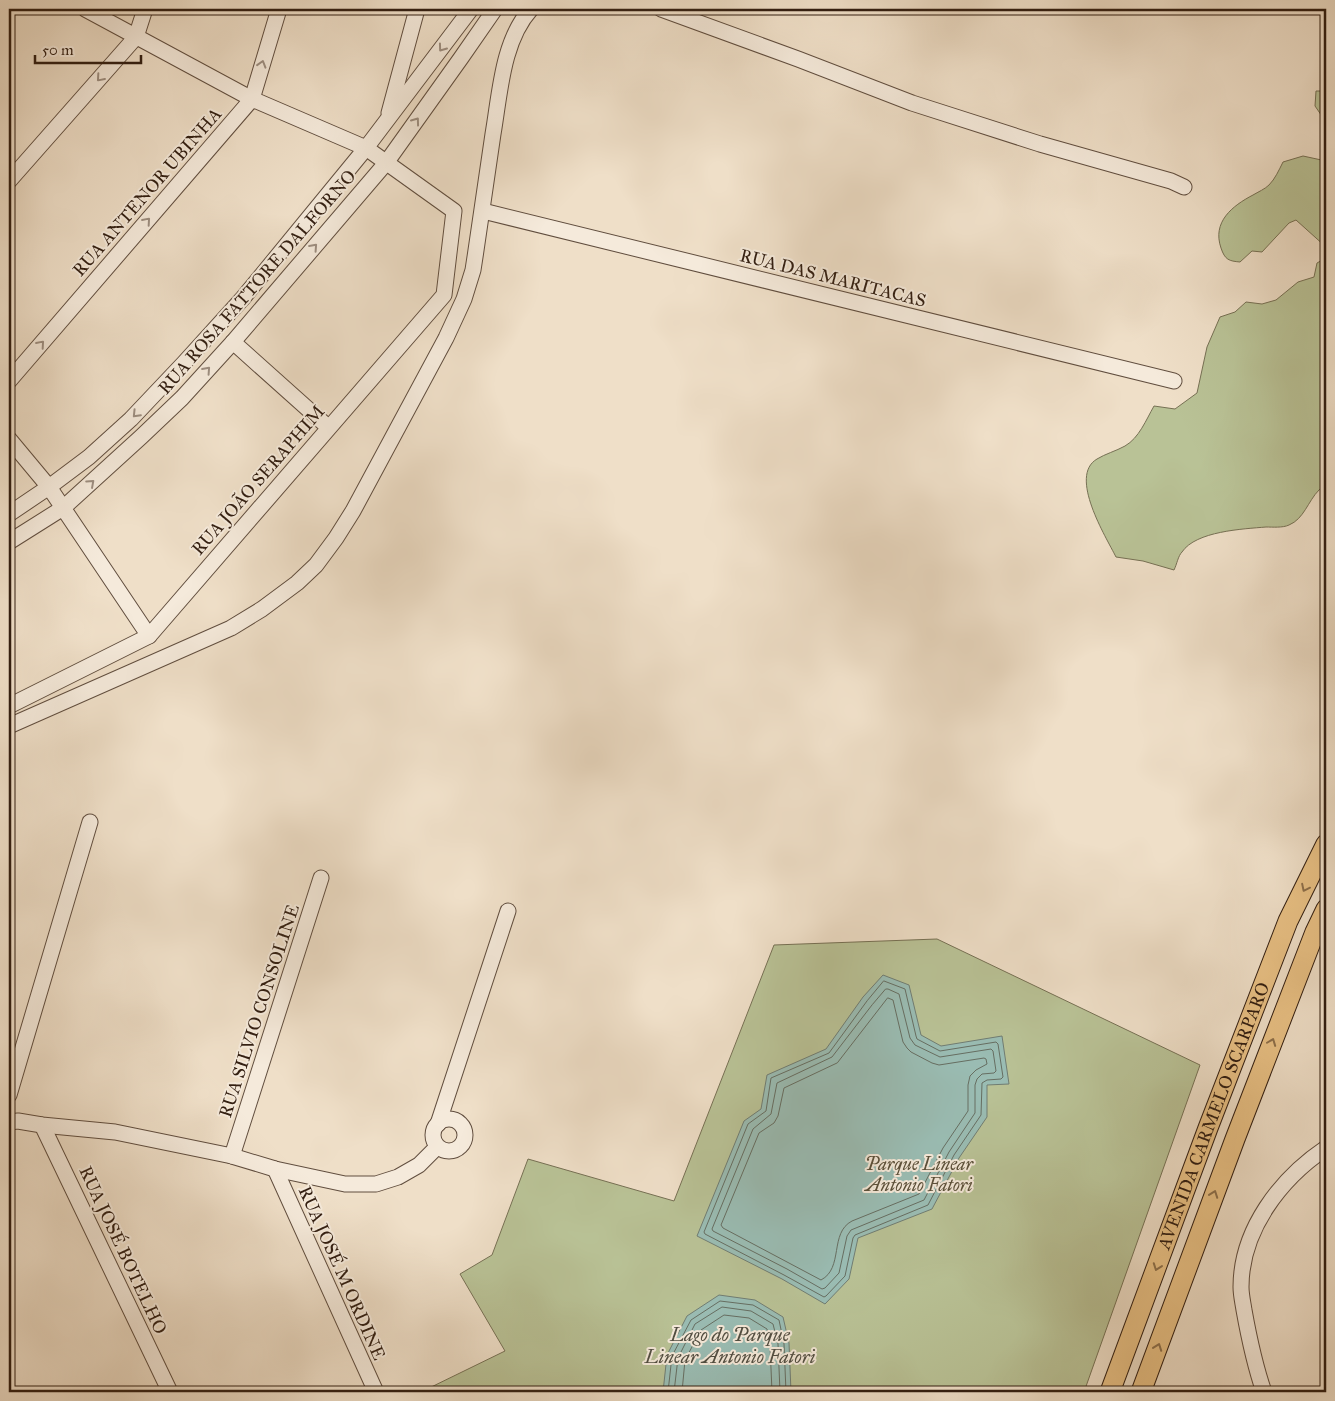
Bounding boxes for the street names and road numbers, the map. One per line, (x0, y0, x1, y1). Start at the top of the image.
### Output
street label: RUA ANTENOR UBINHA (68, 103, 226, 281)
street label: RUA ROSA FATTORE DALFORNO (153, 165, 361, 399)
street label: RUA DAS MARITACAS (737, 244, 929, 312)
street label: RUA JOÃO SERAPHIM (187, 400, 330, 560)
street label: RUA SILVIO CONSOLINE (214, 902, 304, 1120)
street label: AVENIDA CARMELO SCARPARO (1153, 979, 1274, 1253)
street label: RUA JOSÉ BOTELHO (74, 1162, 173, 1338)
street label: RUA JOSÉ M ORDINE (293, 1182, 392, 1364)

